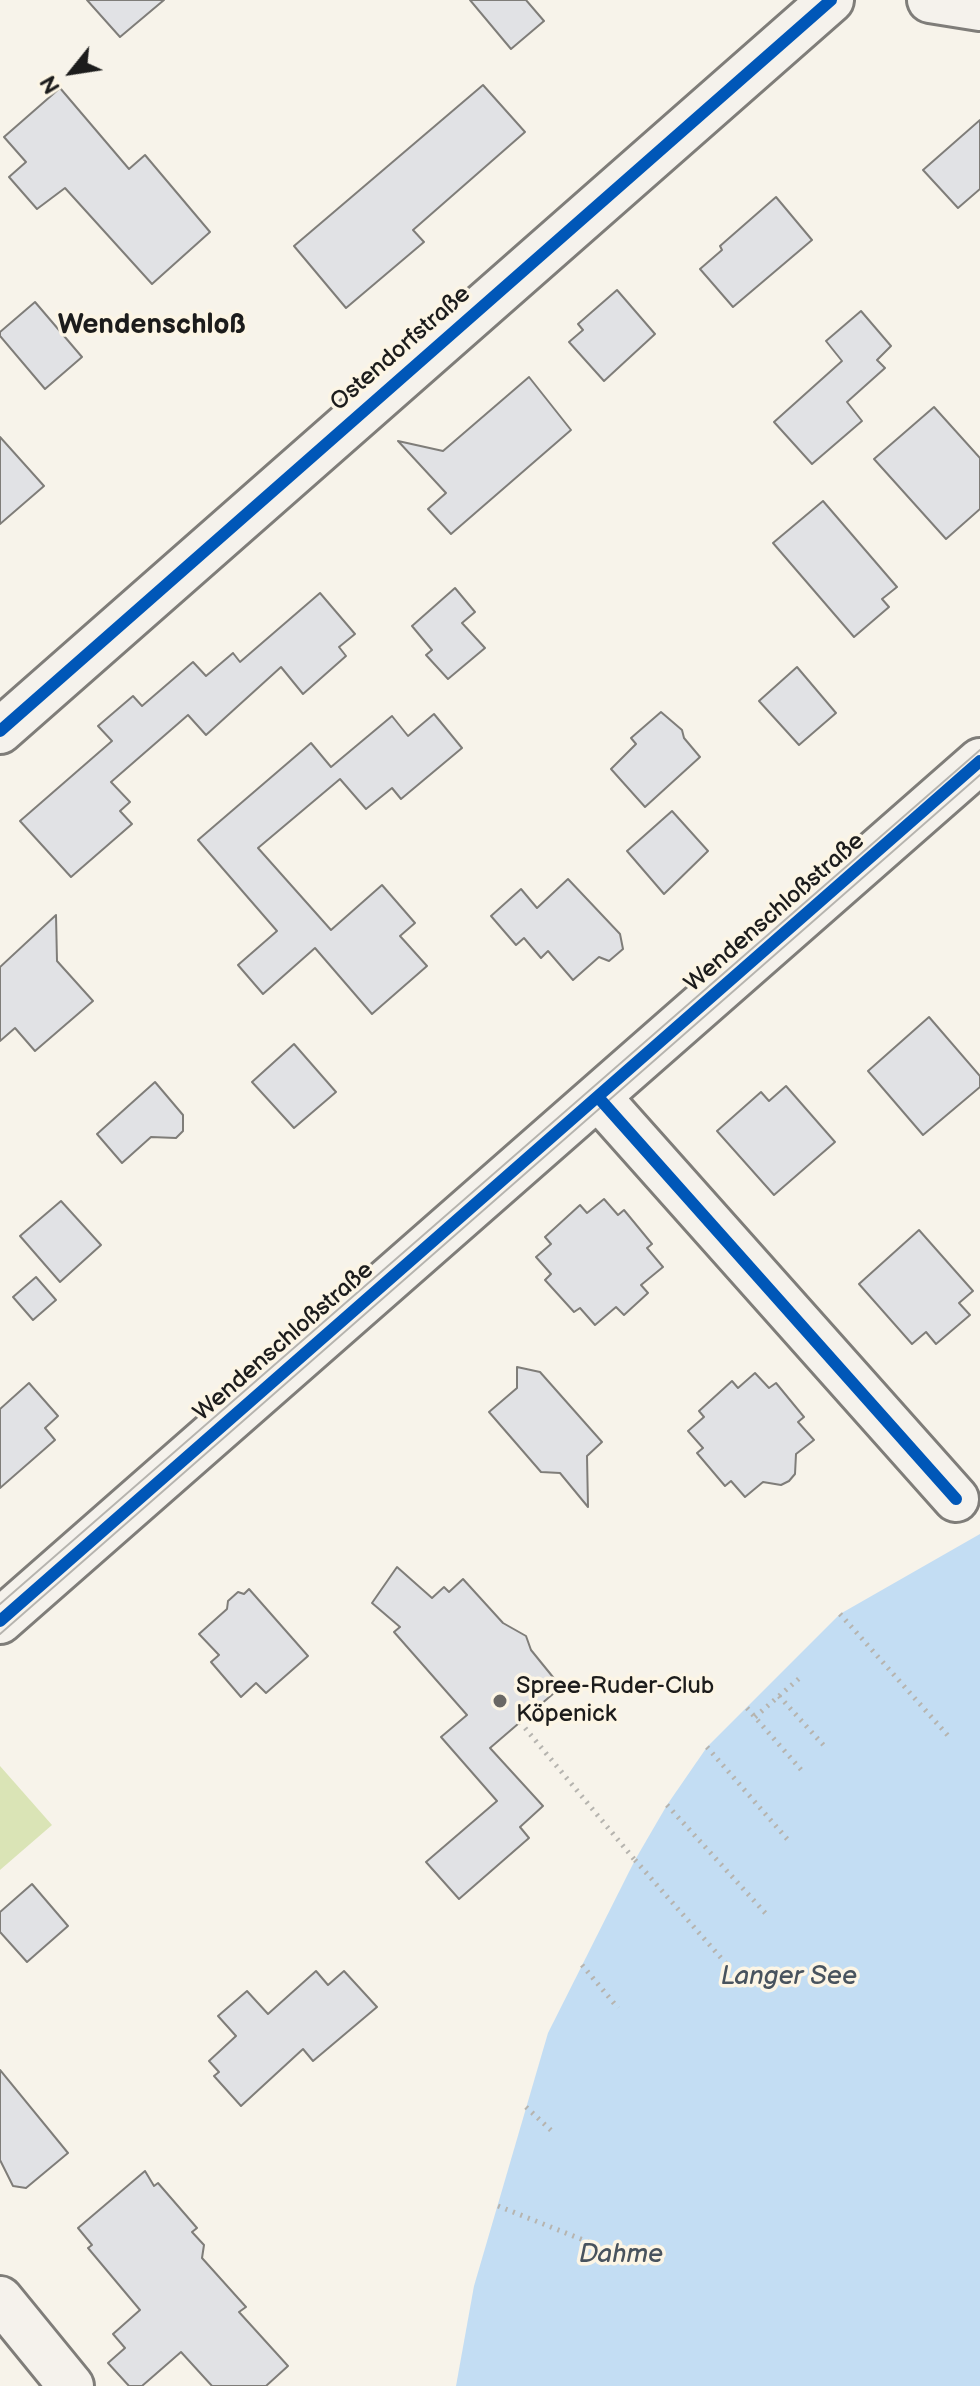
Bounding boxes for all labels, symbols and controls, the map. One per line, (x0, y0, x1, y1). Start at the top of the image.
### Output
north arrow (32, 32, 112, 112)
text: N (35, 70, 67, 98)
street label: Ostendorfstraße (325, 280, 477, 418)
district label: Wendenschloß (58, 309, 246, 343)
street label: Wendenschloßstraße (679, 827, 871, 999)
street label: Wendenschloßstraße (188, 1256, 380, 1428)
place label: Spree-Ruder-Club Köpenick (516, 1673, 714, 1729)
marker: Spree-Ruder-Club Köpenick (491, 1692, 509, 1710)
water label: Langer See (721, 1961, 857, 1993)
water label: Dahme (579, 2239, 663, 2271)

